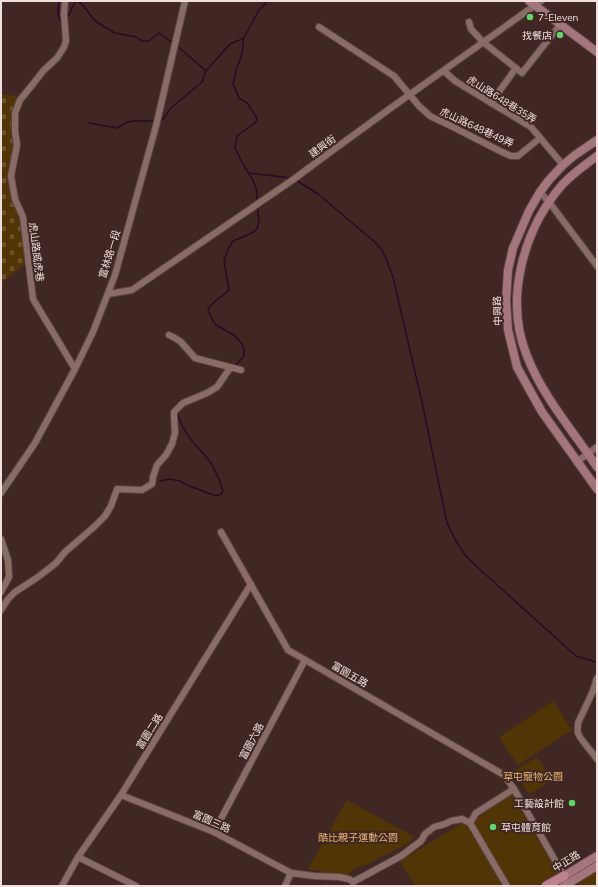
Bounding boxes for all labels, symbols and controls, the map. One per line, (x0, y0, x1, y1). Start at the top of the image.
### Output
place label: 7-Eleven (538, 11, 579, 24)
marker: 7-Eleven (525, 12, 535, 22)
place label: 找餐店 (522, 29, 552, 42)
marker: 找餐店 (555, 30, 565, 40)
street label: 虎山路648巷35弄 (464, 73, 539, 126)
street label: 虎山路648巷49弄 (438, 105, 516, 150)
street label: 建興街 (306, 132, 338, 160)
street label: 虎山路威虎巷 (26, 221, 47, 283)
street label: 富林路一段 (96, 228, 123, 280)
street label: 中興路 (490, 296, 505, 326)
street label: 富園五路 (329, 659, 370, 690)
street label: 富園二路 (133, 711, 166, 752)
street label: 富園六路 (236, 721, 267, 762)
park label: 草屯寵物公園 (503, 770, 563, 783)
place label: 工藝設計館 (514, 797, 564, 810)
marker: 工藝設計館 (567, 798, 577, 808)
street label: 富園三路 (191, 807, 233, 836)
place label: 草屯體育館 (501, 821, 551, 834)
marker: 草屯體育館 (488, 822, 498, 832)
park label: 酷比親子運動公園 (318, 831, 398, 844)
street label: 中正路 (550, 848, 582, 875)

